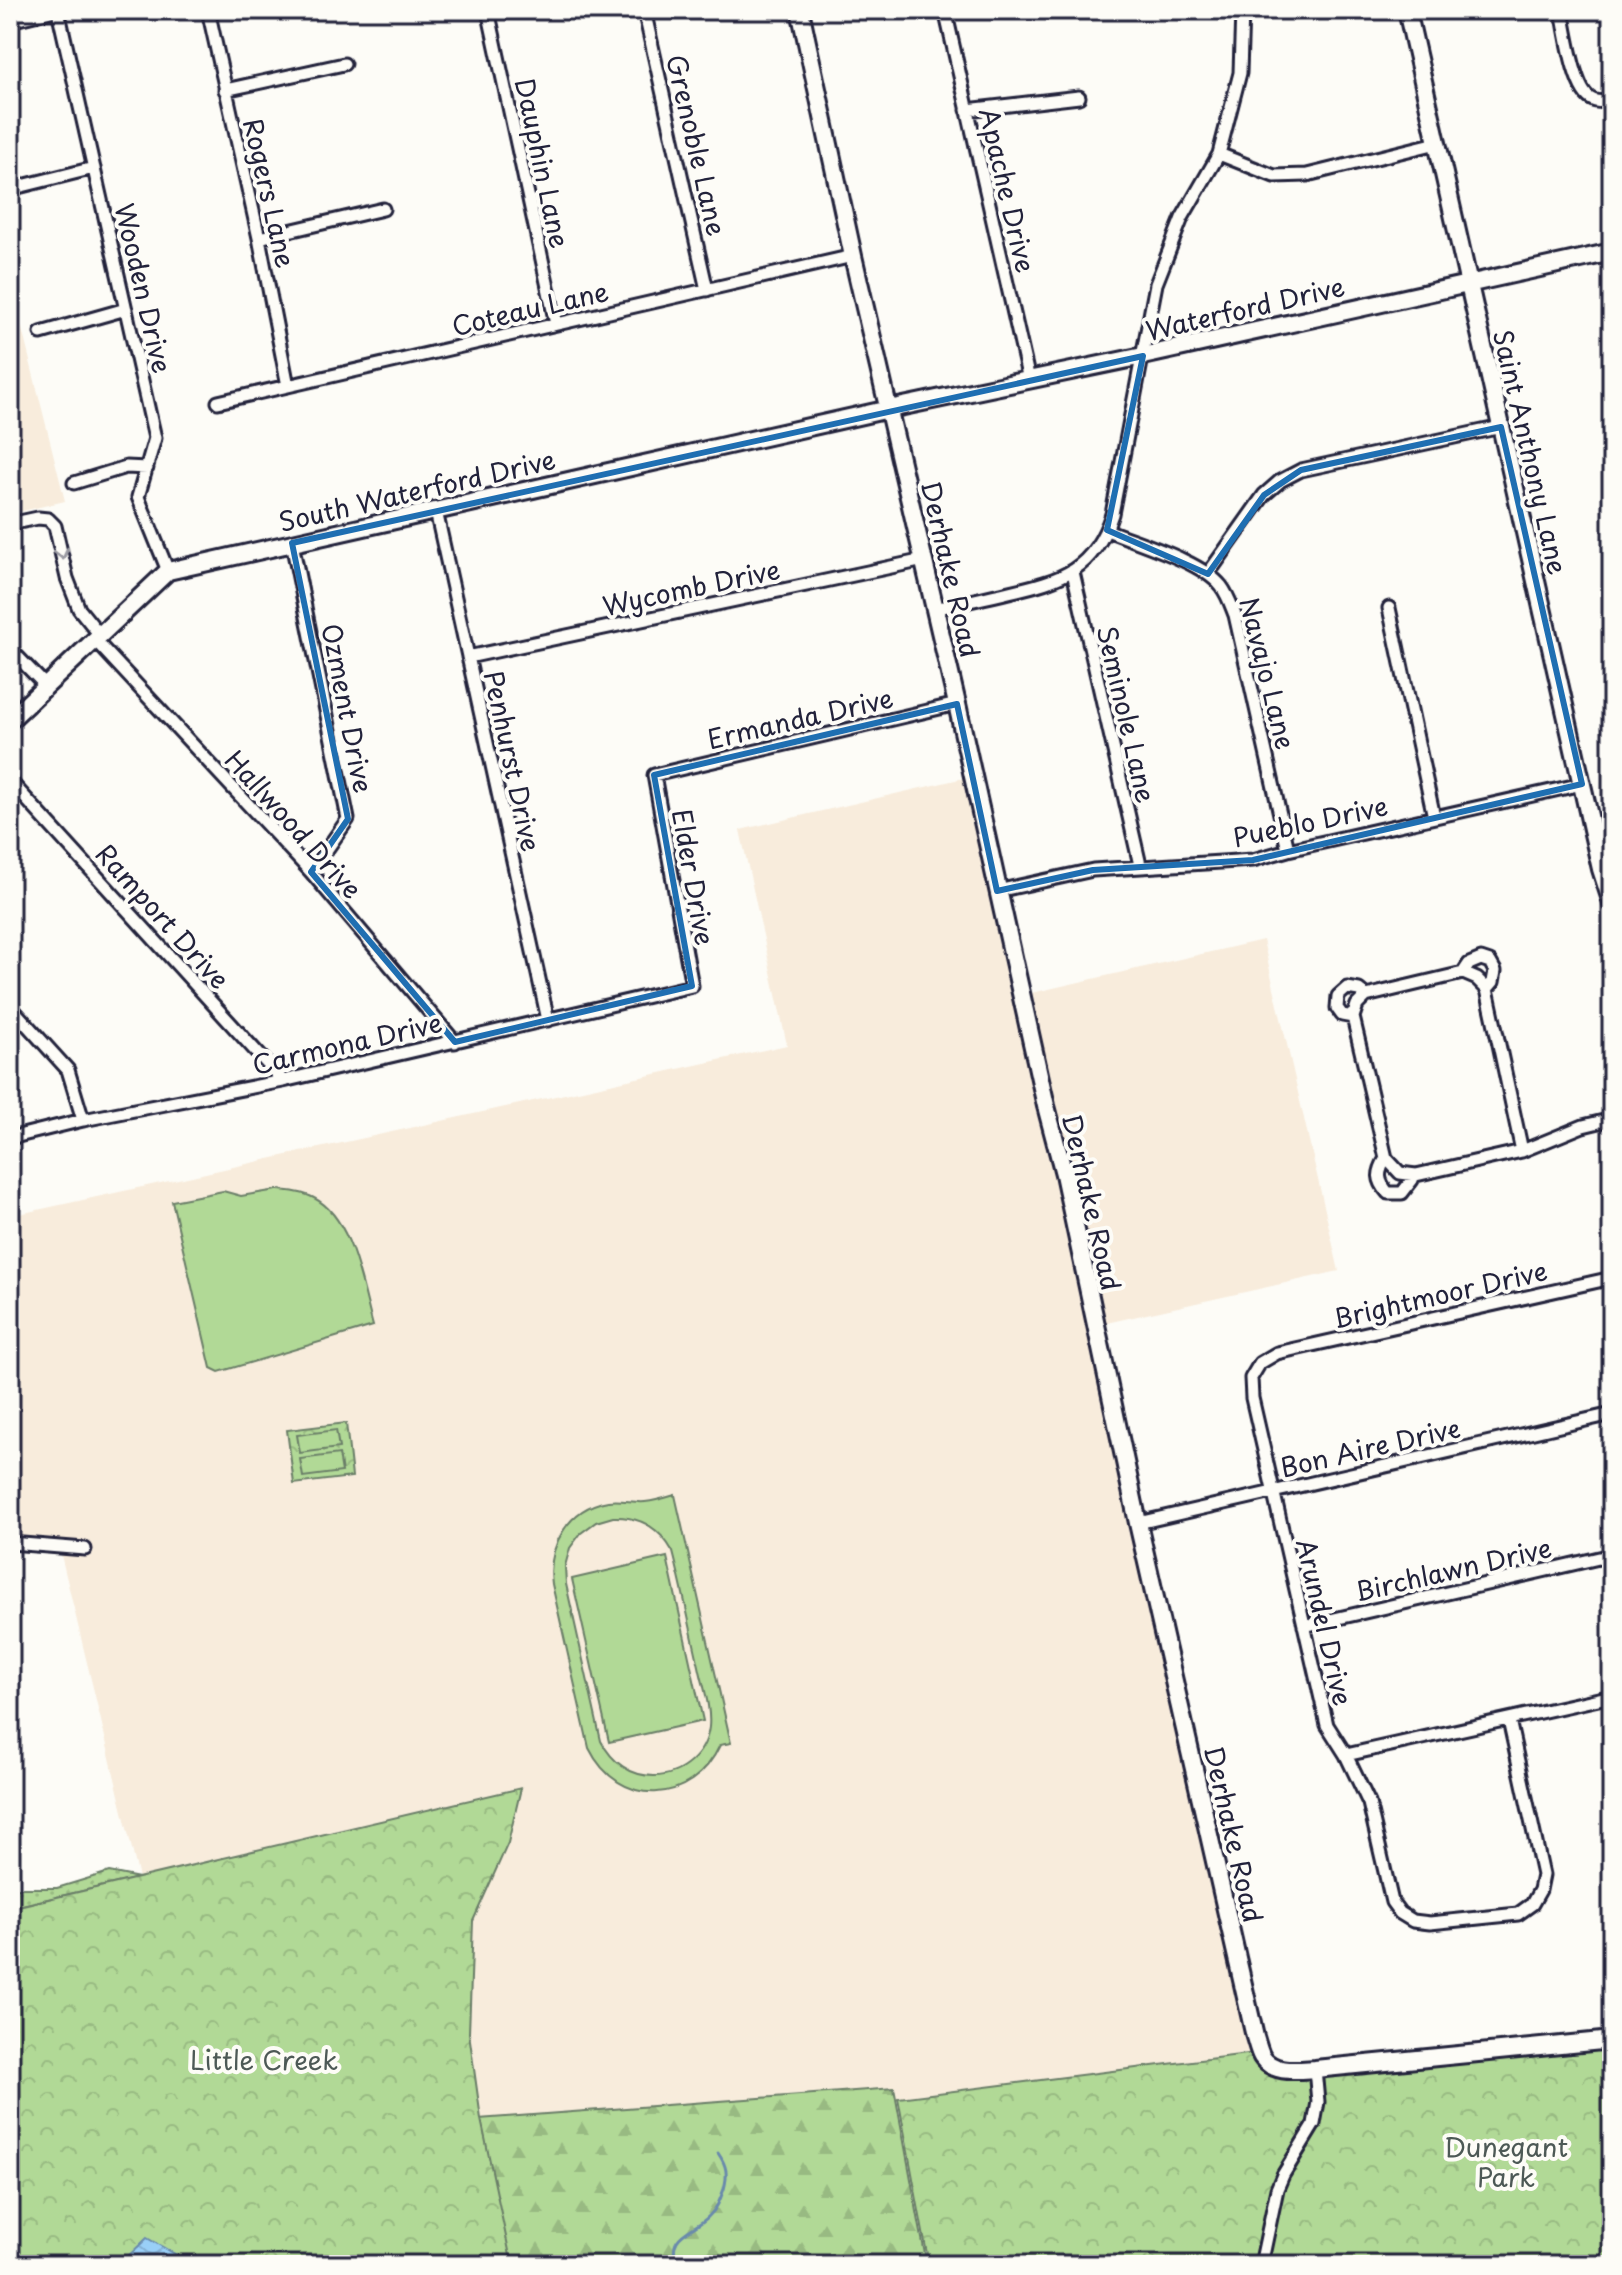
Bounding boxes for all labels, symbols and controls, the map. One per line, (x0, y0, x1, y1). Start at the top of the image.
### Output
street label: Grenoble Lane (657, 50, 737, 240)
street label: Dauphin Lane (506, 74, 580, 252)
street label: Apache Drive (970, 104, 1046, 276)
street label: Rogers Lane (234, 114, 306, 272)
street label: Wooden Drive (106, 199, 182, 377)
street label: Waterford Drive (1142, 266, 1348, 350)
street label: Coteau Lane (448, 271, 612, 345)
street label: Saint Anthony Lane (1484, 326, 1578, 578)
street label: South Waterford Drive (275, 439, 559, 541)
street label: Derhake Road (912, 477, 990, 661)
one-way arrow (53, 547, 70, 561)
street label: Wycomb Drive (599, 549, 783, 625)
street label: Navajo Lane (1230, 593, 1306, 753)
street label: Ozment Drive (312, 620, 384, 796)
street label: Seminole Lane (1088, 622, 1166, 806)
street label: Penhurst Drive (475, 667, 551, 855)
street label: Ermanda Drive (703, 678, 897, 758)
street label: Hallwood Drive (216, 741, 372, 907)
street label: Pueblo Drive (1229, 786, 1391, 856)
street label: Elder Drive (663, 806, 725, 948)
street label: Ramport Drive (87, 835, 239, 997)
street label: Carmona Drive (248, 1002, 446, 1084)
street label: Derhake Road (1053, 1110, 1131, 1294)
street label: Brightmoor Drive (1329, 1250, 1551, 1338)
street label: Bon Aire Drive (1276, 1407, 1464, 1487)
street label: Birchlawn Drive (1351, 1527, 1555, 1611)
street label: Arundel Drive (1287, 1535, 1363, 1709)
street label: Derhake Road (1195, 1742, 1273, 1926)
park label: Little Creek (190, 2040, 338, 2079)
park label: Dunegant Park (1444, 2127, 1568, 2196)

